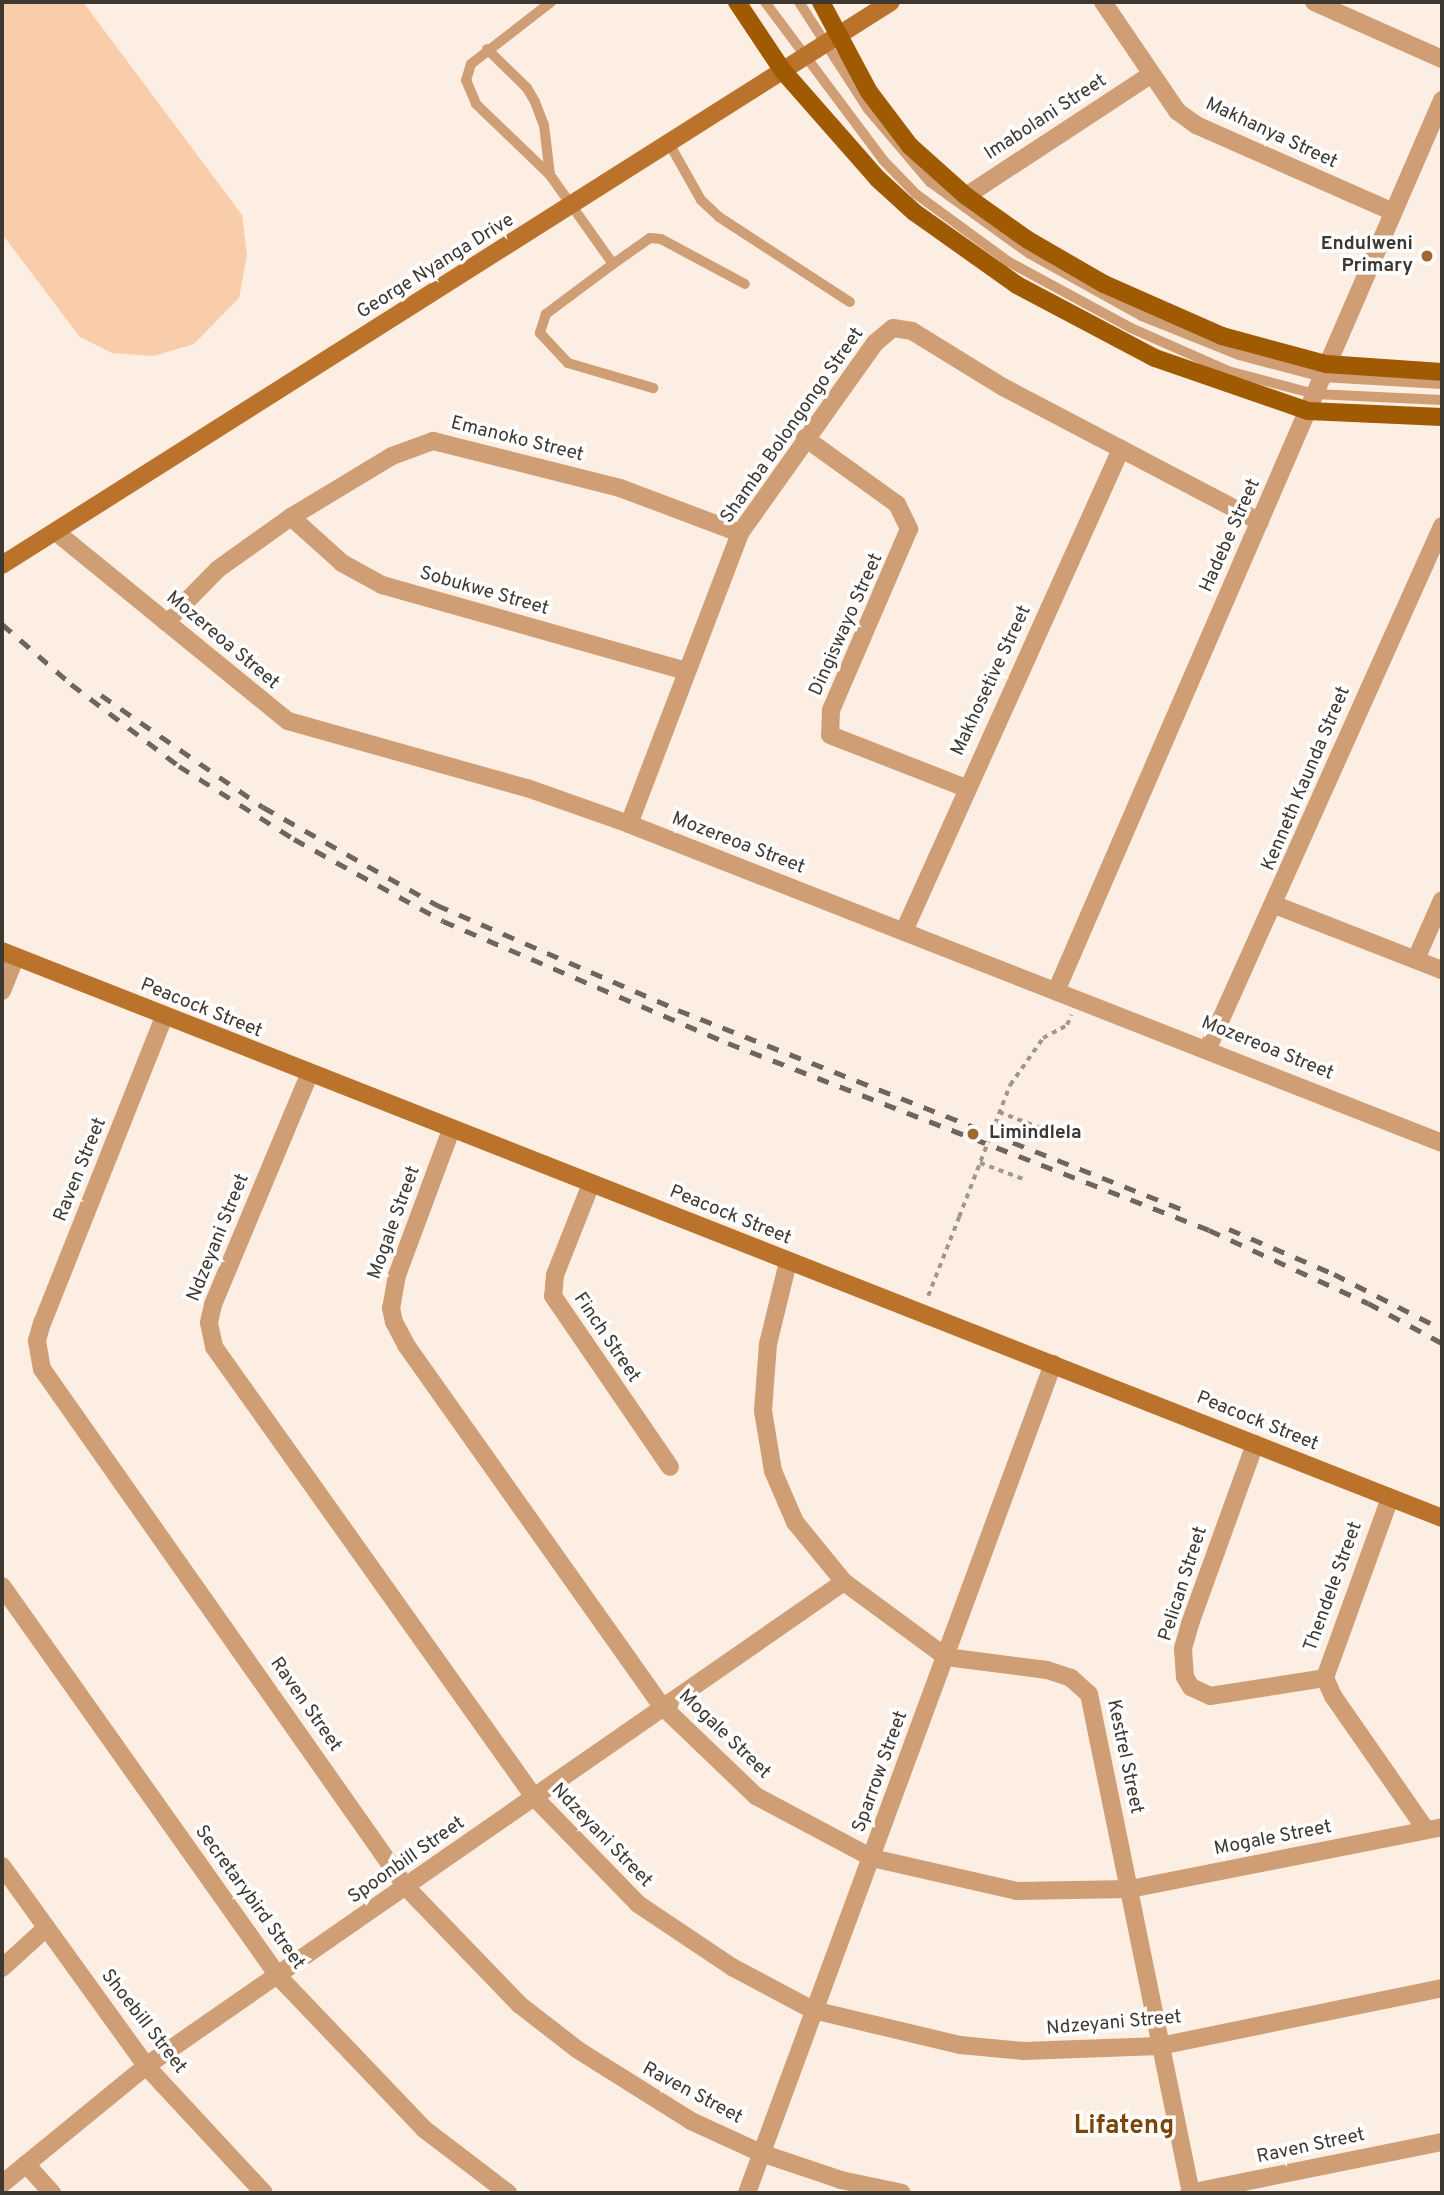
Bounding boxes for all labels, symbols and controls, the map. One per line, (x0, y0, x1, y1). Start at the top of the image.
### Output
street label: Imabolani Street (981, 70, 1111, 166)
street label: Makhanya Street (1201, 93, 1341, 175)
street label: George Nyanga Drive (353, 209, 519, 325)
place label: Endulweni Primary (1321, 234, 1413, 278)
marker: Endulweni Primary (1419, 248, 1435, 264)
street label: Shamba Bolongongo Street (717, 324, 869, 528)
street label: Emanoko Street (448, 412, 586, 468)
street label: Hadebe Street (1196, 476, 1266, 596)
street label: Dingiswayo Street (805, 550, 889, 700)
street label: Sobukwe Street (417, 563, 551, 621)
street label: Mozereoa Street (161, 587, 283, 695)
street label: Makhosetive Street (947, 602, 1037, 760)
street label: Kenneth Kaunda Street (1258, 683, 1356, 875)
street label: Mozereoa Street (668, 808, 808, 880)
street label: Peacock Street (137, 974, 265, 1044)
street label: Mozereoa Street (1198, 1012, 1336, 1086)
street label: Raven Street (50, 1115, 112, 1225)
place label: Limindlela (989, 1123, 1082, 1145)
marker: Limindlela (963, 1124, 983, 1144)
street label: Mogale Street (364, 1163, 426, 1283)
street label: Ndzeyani Street (183, 1171, 255, 1305)
street label: Peacock Street (666, 1181, 794, 1251)
street label: Finch Street (568, 1289, 644, 1387)
street label: Peacock Street (1193, 1387, 1321, 1457)
street label: Thendele Street (1300, 1519, 1368, 1655)
street label: Pelican Street (1155, 1524, 1213, 1644)
street label: Raven Street (264, 1653, 346, 1757)
street label: Mogale Street (673, 1685, 775, 1785)
street label: Kestrel Street (1101, 1698, 1147, 1816)
street label: Sparrow Street (848, 1708, 914, 1836)
street label: Ndzeyani Street (546, 1779, 656, 1893)
street label: Spoonbill Street (344, 1812, 470, 1910)
street label: Mogale Street (1212, 1816, 1334, 1862)
street label: Secretarybird Street (189, 1821, 309, 1975)
street label: Shoebill Street (95, 1965, 191, 2079)
street label: Ndzeyani Street (1045, 2007, 1183, 2041)
street label: Raven Street (638, 2058, 746, 2130)
district label: Lifateng (1074, 2111, 1174, 2143)
street label: Raven Street (1255, 2124, 1367, 2170)

